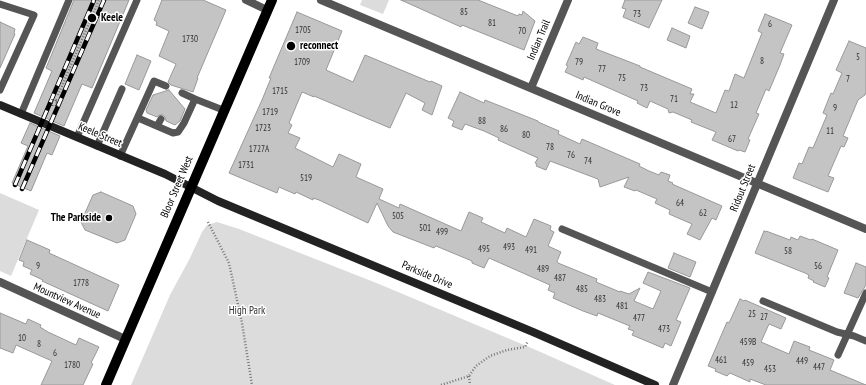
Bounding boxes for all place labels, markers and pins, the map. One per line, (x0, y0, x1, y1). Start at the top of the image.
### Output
place label: Keele (101, 11, 123, 25)
marker: Keele (86, 12, 98, 24)
place label: reconnect (300, 39, 338, 53)
marker: reconnect (285, 40, 297, 52)
place label: The Parkside (51, 211, 101, 225)
marker: The Parkside (104, 213, 114, 223)

